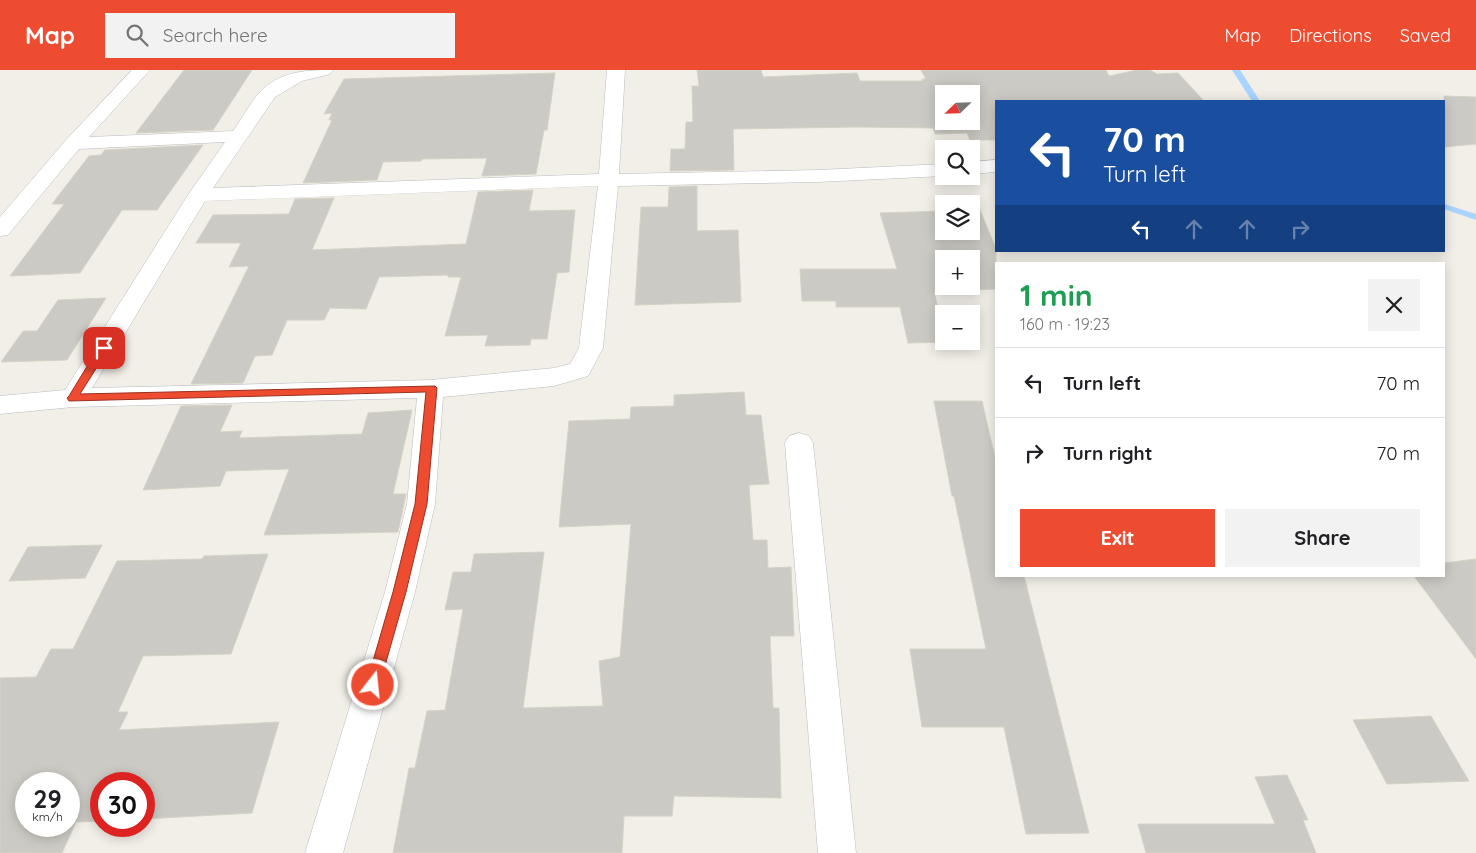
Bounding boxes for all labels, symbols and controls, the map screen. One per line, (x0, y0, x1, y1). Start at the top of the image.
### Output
search box (105, 13, 455, 58)
text: Map (25, 20, 75, 50)
icon: search (123, 21, 151, 49)
text: Search here (163, 23, 268, 47)
text: Map (1224, 24, 1261, 47)
text: Directions (1289, 24, 1372, 47)
text: Saved (1400, 24, 1451, 47)
north arrow (935, 85, 980, 130)
map controls (935, 85, 980, 350)
text: 70 m (1103, 117, 1186, 161)
icon: left (1020, 120, 1085, 185)
button: search (935, 140, 980, 185)
text: Turn left (1103, 160, 1186, 188)
button: layers (935, 195, 980, 240)
icon: left (1127, 215, 1155, 243)
icon: ahead (1180, 215, 1208, 243)
icon: ahead (1233, 215, 1261, 243)
icon: right (1286, 215, 1314, 243)
button: + (935, 250, 980, 295)
text: 1 min (1020, 276, 1093, 314)
button: close (1368, 279, 1420, 331)
button: − (935, 305, 980, 350)
text: 160 m · 19:23 (1020, 314, 1110, 334)
pin (83, 327, 125, 369)
icon: arrive (90, 334, 118, 362)
icon: left (1020, 369, 1048, 397)
text: Turn left (1063, 371, 1141, 395)
text: 70 m (1376, 371, 1420, 395)
icon: right (1020, 439, 1048, 467)
text: Turn right (1063, 441, 1152, 465)
text: 70 m (1376, 441, 1420, 465)
button: Exit (1020, 509, 1215, 567)
button: Share (1225, 509, 1420, 567)
position arrow (346, 658, 398, 710)
speed limit sign: 30 (90, 772, 155, 837)
text: 29 (33, 783, 62, 814)
text: km/h (32, 809, 63, 824)

